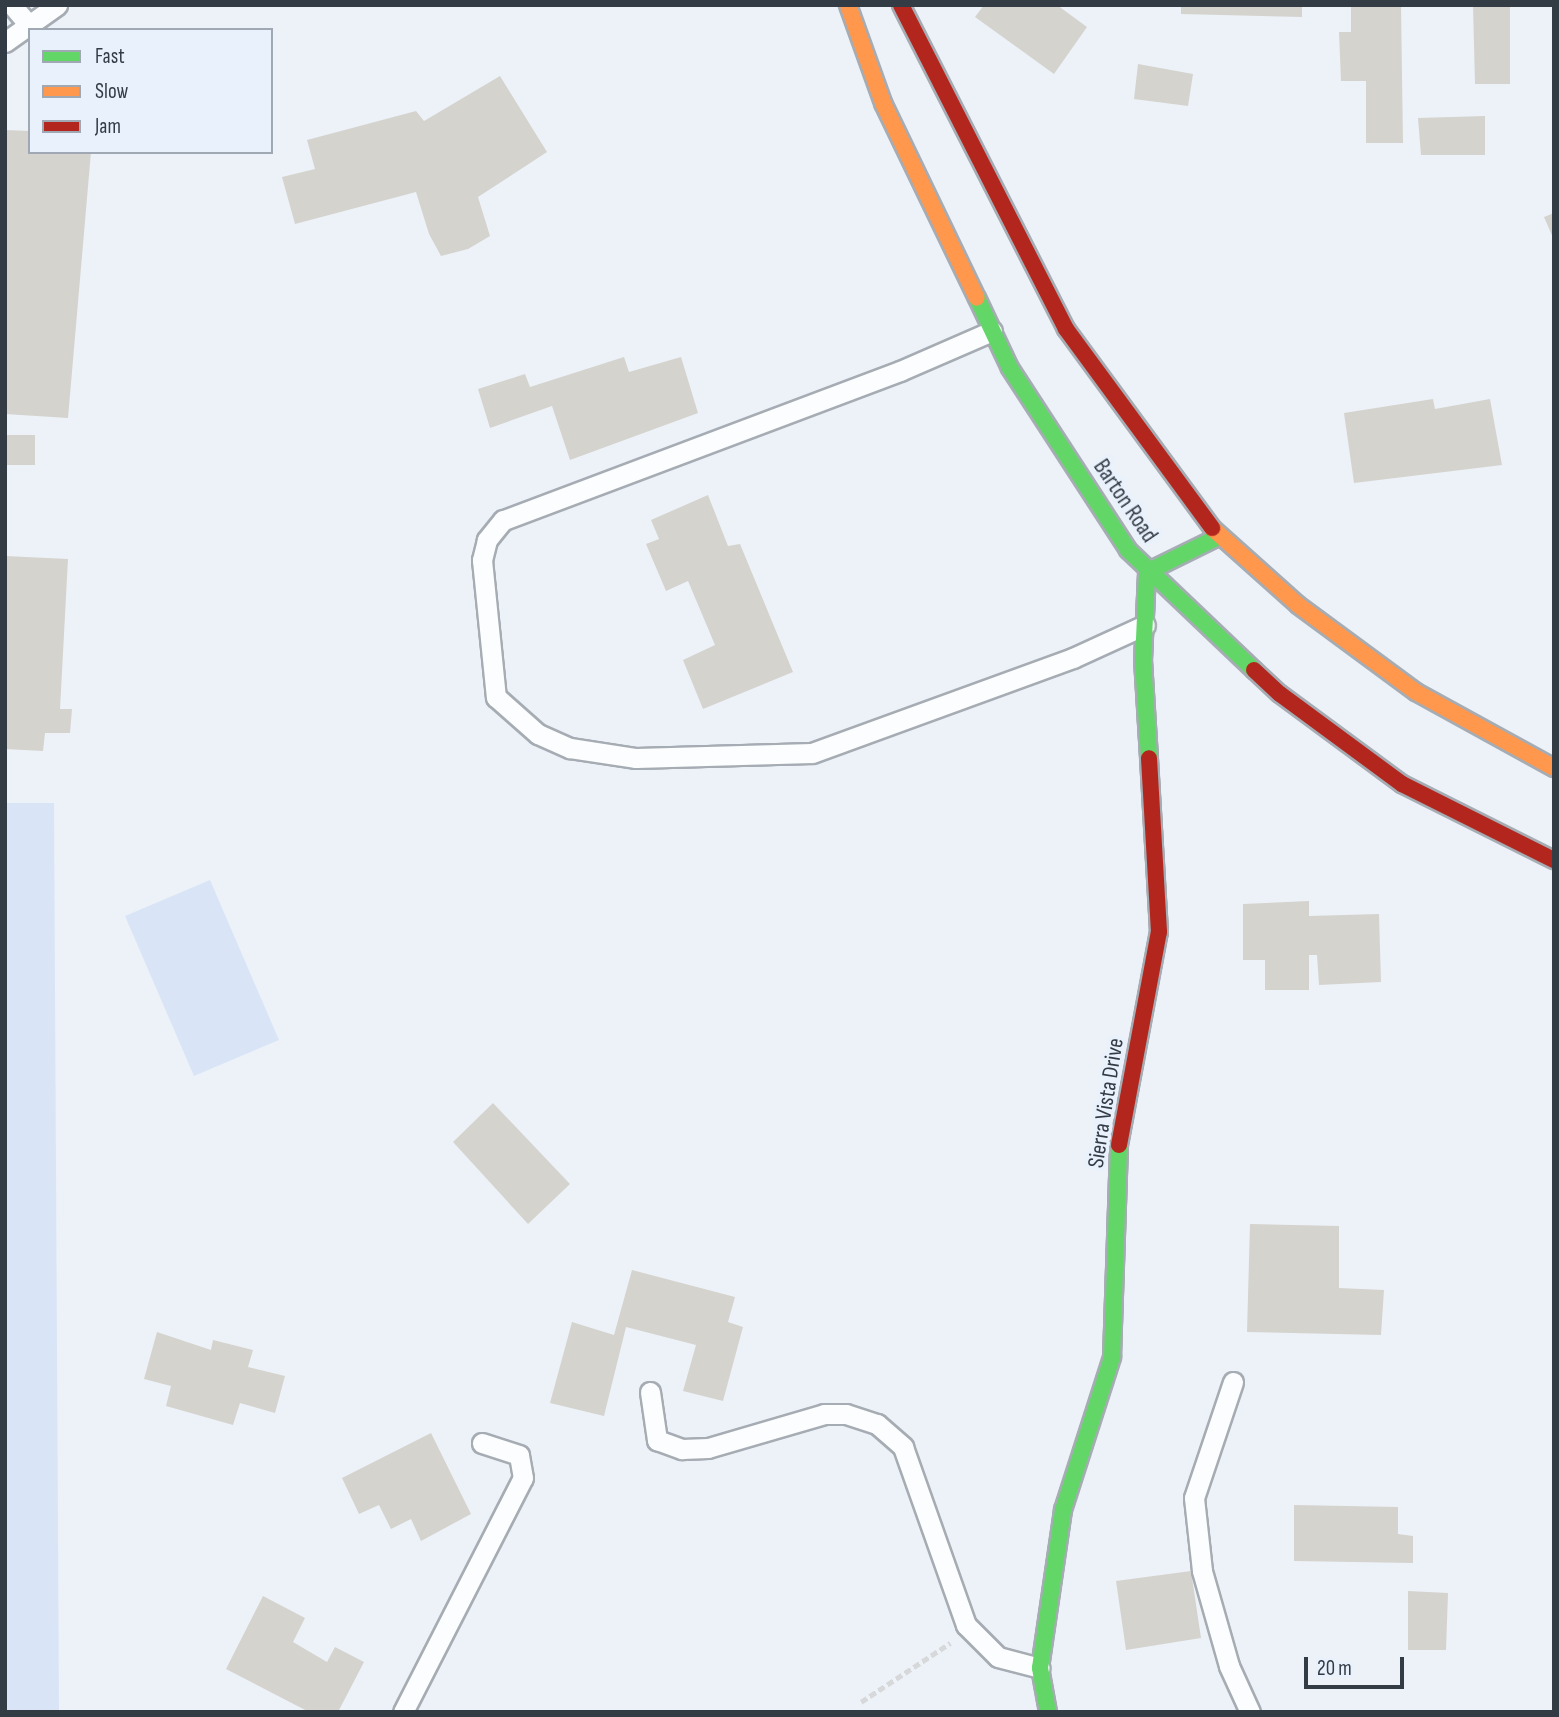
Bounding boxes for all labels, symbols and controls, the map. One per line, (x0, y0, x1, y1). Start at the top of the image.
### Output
legend (28, 28, 273, 154)
text: Fast (95, 44, 125, 69)
text: Slow (95, 79, 128, 104)
text: Jam (95, 114, 121, 139)
street label: Barton Road (1087, 454, 1163, 548)
street label: Sierra Vista Drive (1082, 1036, 1130, 1170)
scale bar (1307, 1644, 1407, 1688)
text: 20 m (1317, 1656, 1352, 1681)

